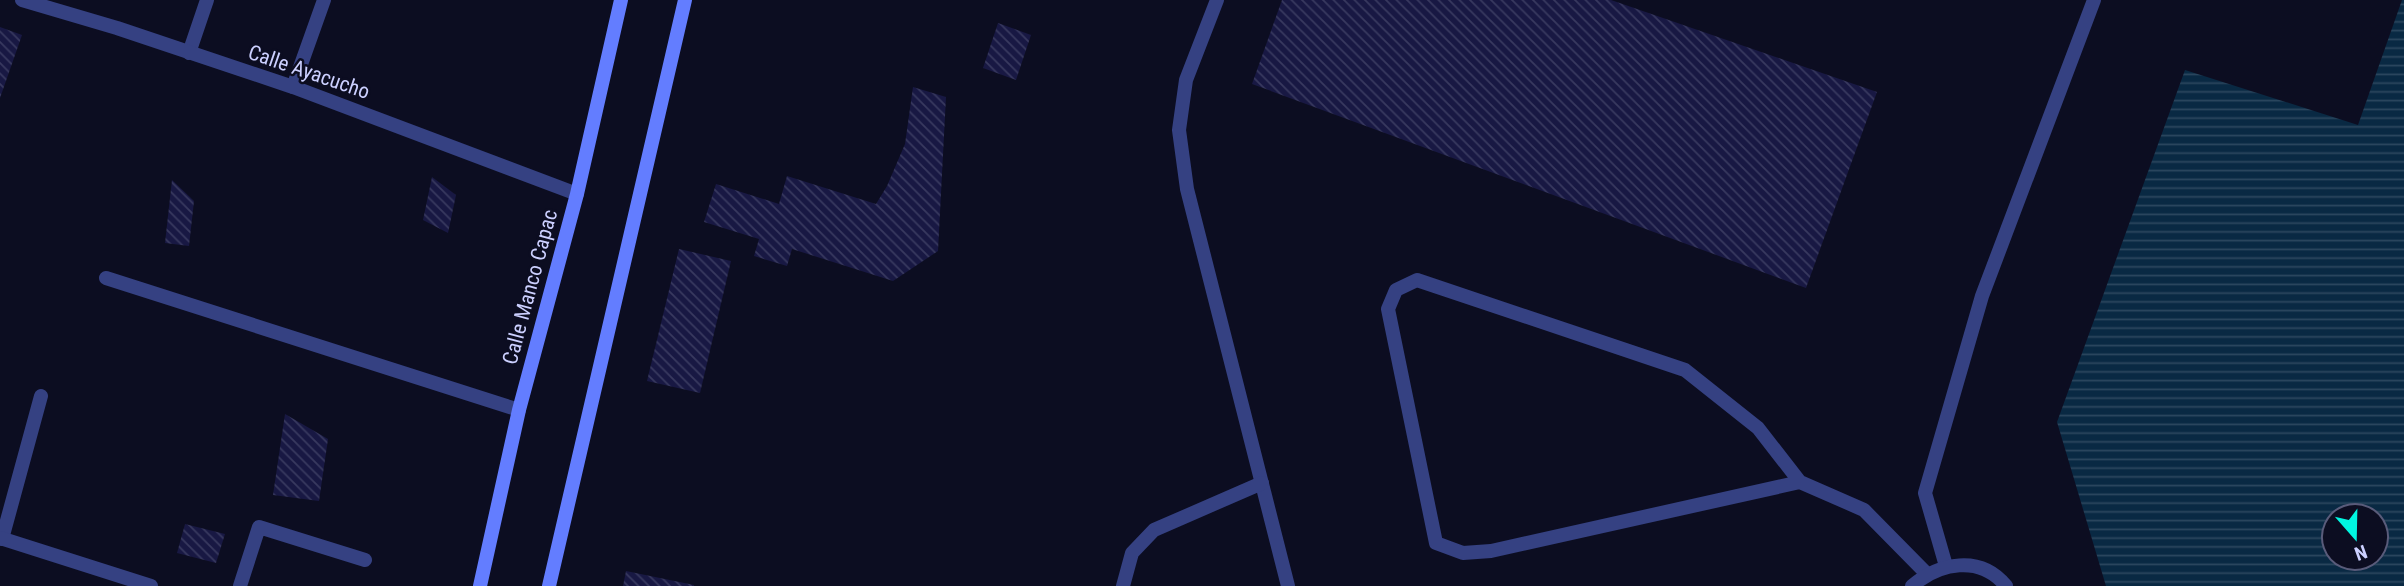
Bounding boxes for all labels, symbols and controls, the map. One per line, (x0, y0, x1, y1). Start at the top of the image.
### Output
street label: Calle Ayacucho (245, 40, 373, 104)
street label: Calle Manco Capac (498, 207, 562, 367)
north arrow (2320, 502, 2390, 572)
text: N (2351, 540, 2370, 565)

